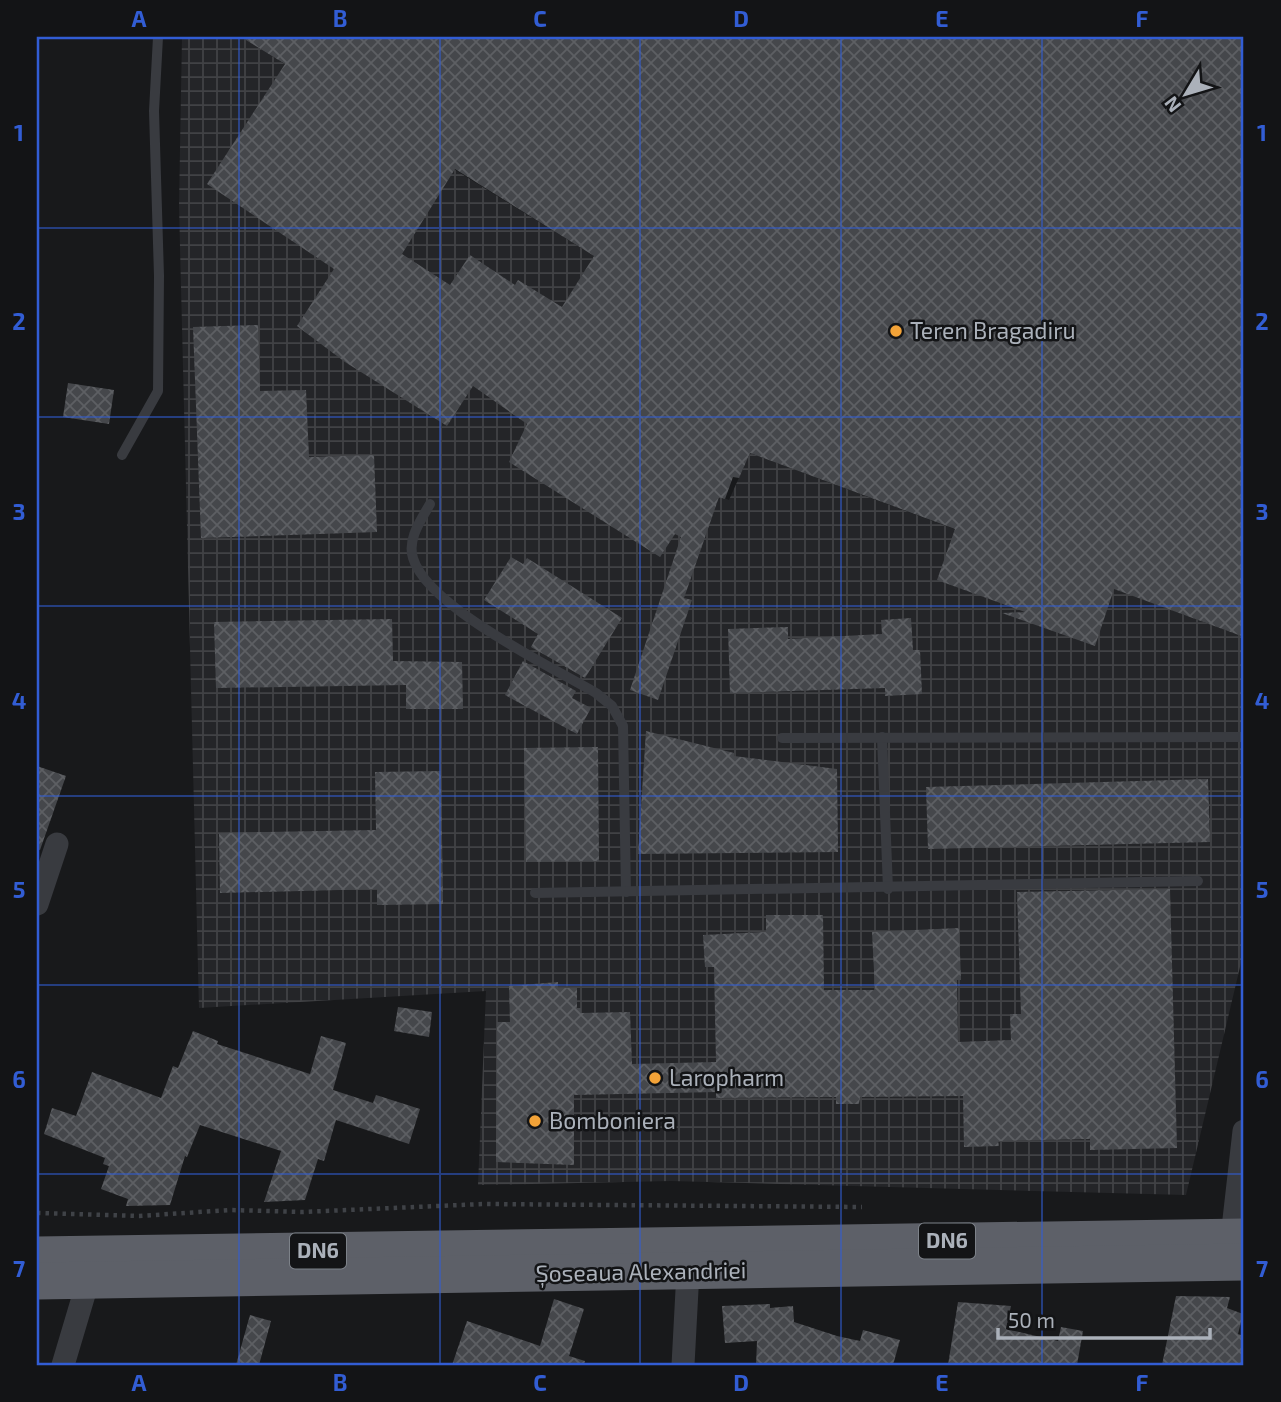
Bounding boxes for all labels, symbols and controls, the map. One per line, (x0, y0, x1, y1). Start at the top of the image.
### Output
text: A (131, 4, 147, 32)
text: B (333, 4, 347, 32)
text: C (533, 4, 547, 32)
text: D (733, 4, 749, 32)
text: E (935, 4, 949, 32)
text: F (1136, 4, 1149, 32)
north arrow (1152, 60, 1222, 130)
text: N (1159, 92, 1185, 117)
text: 1 (14, 118, 24, 146)
text: 1 (1257, 118, 1267, 146)
text: 2 (12, 307, 26, 335)
text: 2 (1255, 307, 1269, 335)
place label: Teren Bragadiru (910, 316, 1076, 344)
marker: Teren Bragadiru (888, 323, 904, 339)
text: 3 (12, 497, 26, 525)
text: 3 (1255, 497, 1269, 525)
text: 4 (12, 686, 26, 714)
text: 4 (1255, 686, 1269, 714)
text: 5 (13, 875, 25, 903)
text: 5 (1256, 875, 1268, 903)
place label: Laropharm (669, 1063, 784, 1091)
text: 6 (12, 1065, 26, 1093)
text: 6 (1255, 1065, 1269, 1093)
marker: Laropharm (647, 1070, 663, 1086)
place label: Bomboniera (549, 1106, 676, 1134)
marker: Bomboniera (527, 1113, 543, 1129)
road number: DN6 (919, 1224, 975, 1258)
road number: DN6 (290, 1234, 346, 1268)
text: 7 (13, 1254, 25, 1282)
text: 7 (1256, 1254, 1268, 1282)
street label: Șoseaua Alexandriei (535, 1255, 747, 1289)
scale bar (998, 1297, 1209, 1341)
text: 50 m (1008, 1307, 1055, 1332)
text: A (131, 1368, 147, 1396)
text: B (333, 1368, 347, 1396)
text: C (533, 1368, 547, 1396)
text: D (733, 1368, 749, 1396)
text: E (935, 1368, 949, 1396)
text: F (1136, 1368, 1149, 1396)

